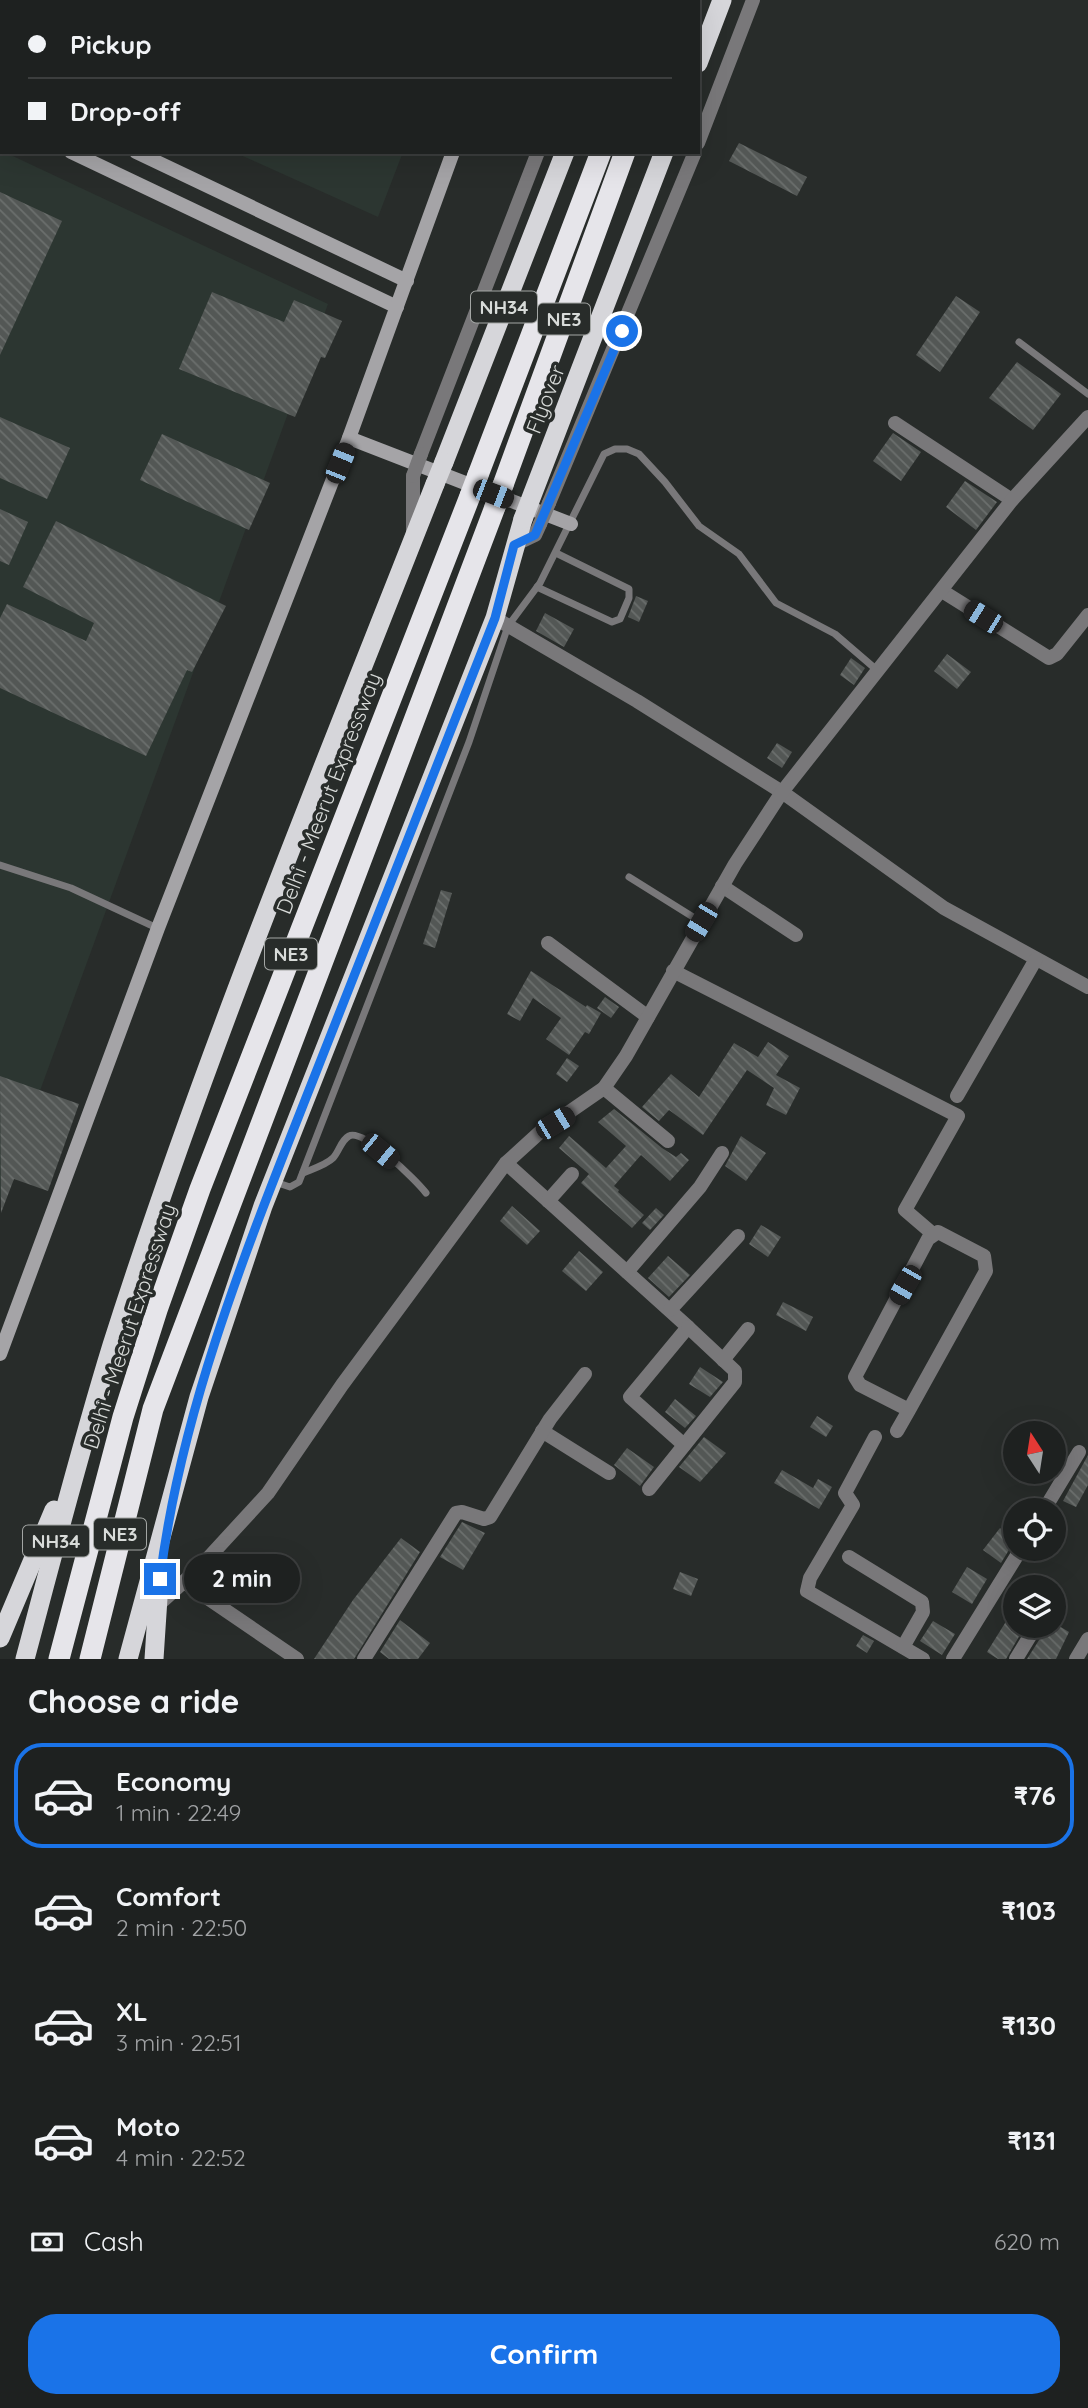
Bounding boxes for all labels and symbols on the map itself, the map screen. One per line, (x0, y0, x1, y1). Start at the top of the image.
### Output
road number: NH34 (471, 292, 537, 322)
road number: NE3 (538, 304, 590, 334)
route start (606, 315, 638, 347)
street label: Flyover (520, 361, 570, 437)
car (323, 440, 358, 486)
car (470, 477, 517, 511)
car (960, 597, 1007, 637)
street label: Delhi - Meerut Expressway (270, 669, 386, 917)
car (682, 899, 721, 945)
road number: NE3 (265, 938, 317, 970)
car (532, 1103, 579, 1143)
car (358, 1130, 403, 1172)
street label: Delhi - Meerut Expressway (77, 1200, 181, 1452)
car (886, 1262, 925, 1308)
north arrow (1003, 1421, 1066, 1484)
road number: NE3 (94, 1518, 146, 1550)
road number: NH34 (23, 1526, 89, 1556)
callout: 2 min (184, 1554, 300, 1604)
route end (144, 1563, 176, 1595)

